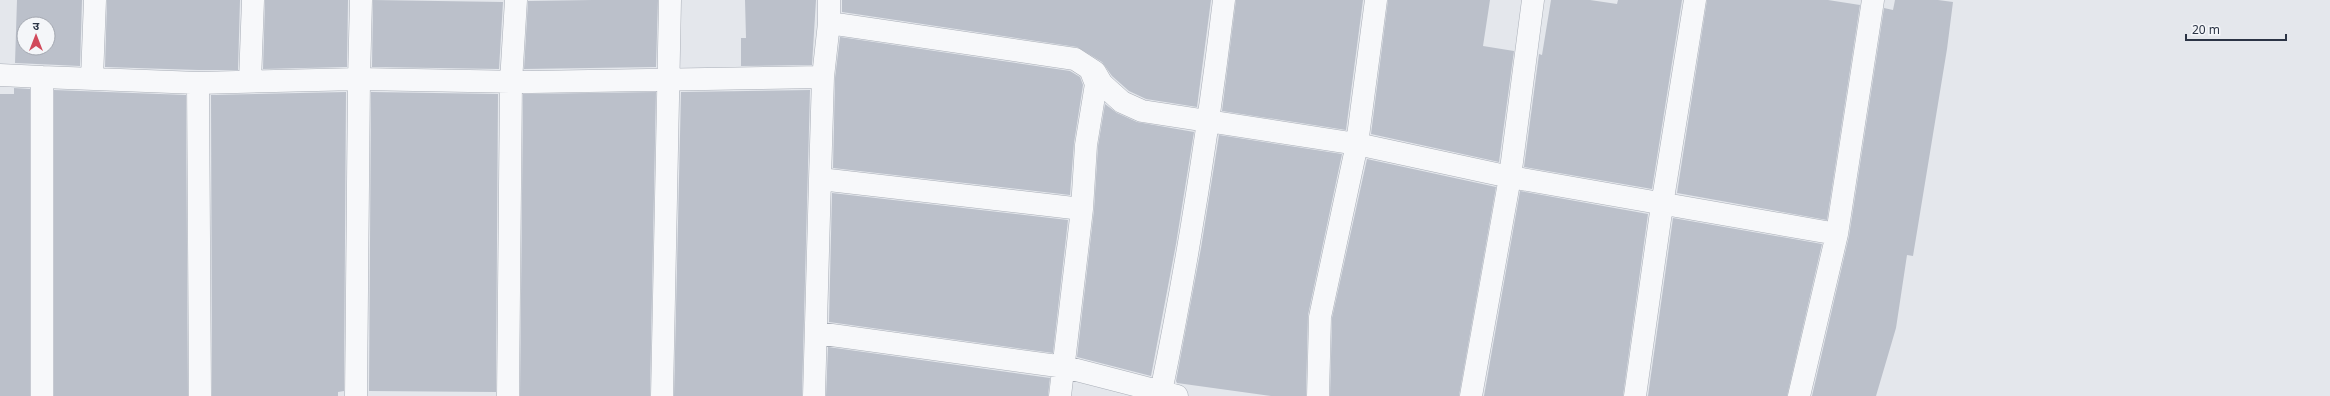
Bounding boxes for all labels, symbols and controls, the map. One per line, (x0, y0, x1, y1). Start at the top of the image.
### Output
north arrow (16, 16, 56, 56)
scale bar (2186, 16, 2286, 42)
text: उ (33, 18, 40, 33)
text: 20 m (2192, 21, 2220, 38)

